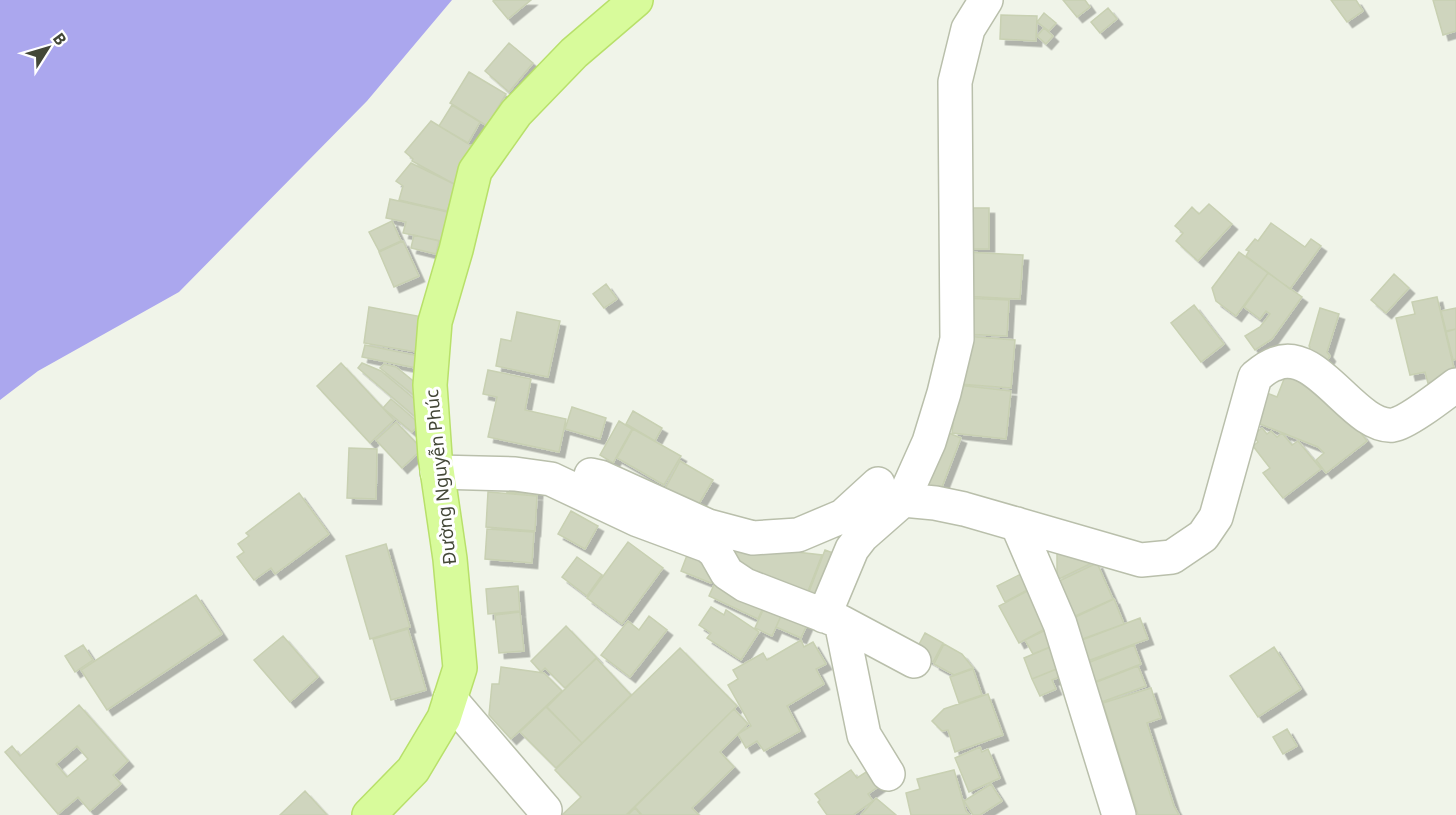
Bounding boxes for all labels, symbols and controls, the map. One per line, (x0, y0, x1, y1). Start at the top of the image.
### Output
north arrow (18, 18, 78, 78)
text: B (48, 28, 72, 50)
street label: Đường Nguyễn Phúc (419, 388, 461, 566)

